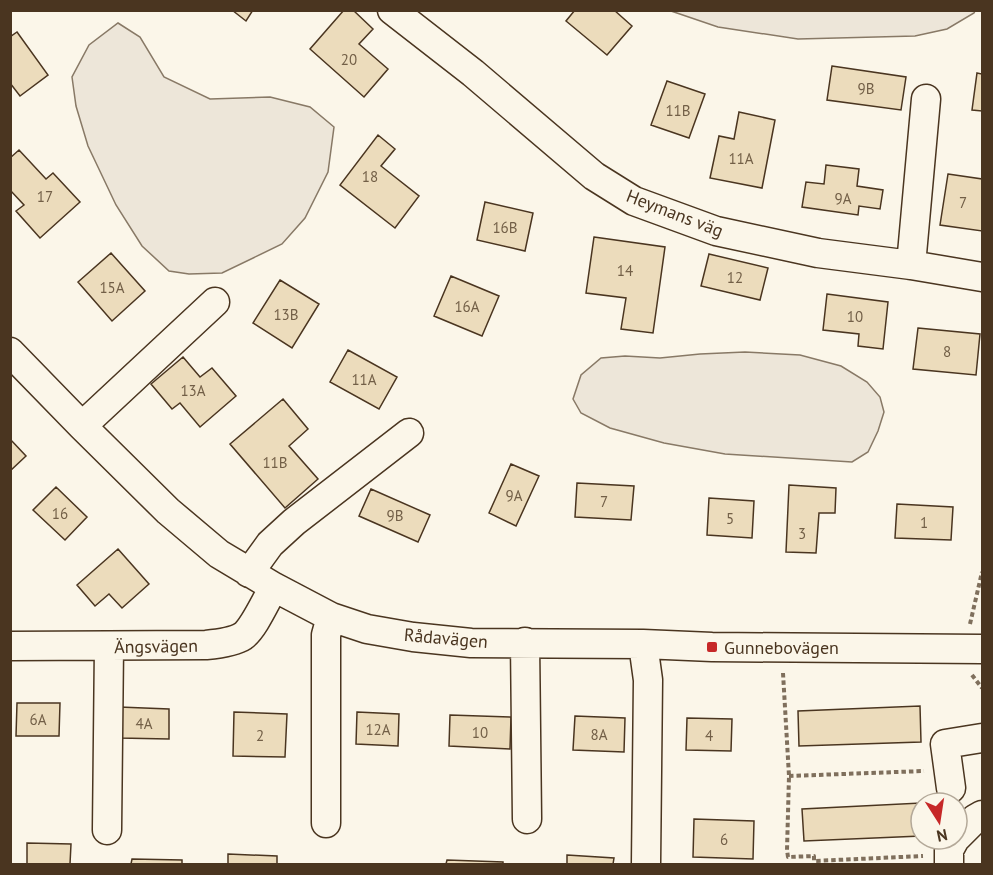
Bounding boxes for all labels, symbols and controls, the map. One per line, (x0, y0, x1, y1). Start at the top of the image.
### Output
house number: 20 (341, 50, 357, 69)
house number: 9B (858, 79, 874, 98)
house number: 11B (665, 101, 691, 120)
house number: 11A (728, 149, 754, 168)
house number: 18 (362, 167, 378, 186)
street label: Heymans väg (623, 184, 727, 242)
house number: 17 (37, 187, 53, 206)
house number: 9A (835, 189, 852, 208)
house number: 7 (959, 193, 967, 212)
house number: 16B (492, 218, 518, 237)
house number: 14 (617, 261, 633, 280)
house number: 12 (727, 268, 743, 287)
house number: 15A (99, 278, 125, 297)
house number: 16A (454, 297, 480, 316)
house number: 13B (273, 305, 299, 324)
house number: 10 (847, 307, 863, 326)
house number: 8 (943, 342, 951, 361)
house number: 11A (351, 370, 377, 389)
house number: 13A (180, 381, 206, 400)
house number: 11B (262, 453, 288, 472)
house number: 9A (506, 486, 523, 505)
house number: 7 (600, 492, 608, 511)
house number: 16 (52, 504, 68, 523)
house number: 9B (387, 506, 403, 525)
house number: 5 (726, 509, 734, 528)
house number: 1 (920, 513, 928, 532)
house number: 3 (798, 524, 806, 543)
street label: Rådavägen (403, 623, 489, 653)
street label: Ängsvägen (114, 634, 198, 658)
place label: Gunnebovägen (724, 636, 839, 659)
marker: Gunnebovägen (705, 640, 719, 654)
house number: 6A (30, 710, 47, 729)
house number: 4A (136, 714, 153, 733)
house number: 12A (365, 720, 391, 739)
house number: 10 (472, 723, 488, 742)
house number: 8A (591, 725, 608, 744)
house number: 2 (256, 726, 264, 745)
house number: 4 (705, 726, 713, 745)
north arrow (909, 791, 969, 851)
text: N (935, 825, 949, 847)
house number: 6 (720, 830, 728, 849)

